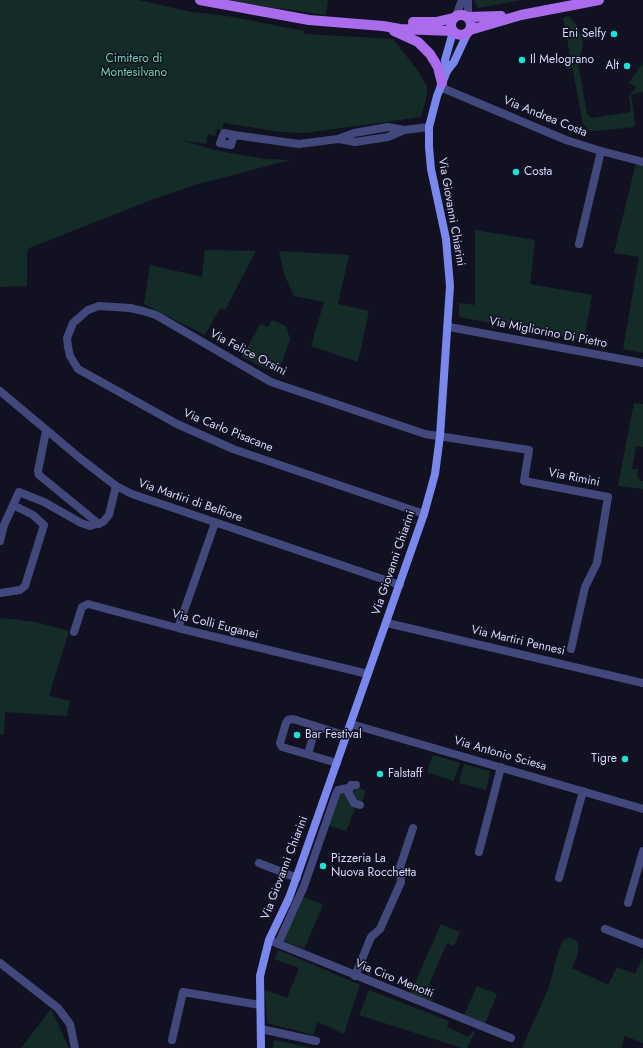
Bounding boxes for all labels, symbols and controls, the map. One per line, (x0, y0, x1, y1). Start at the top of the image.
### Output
place label: Eni Selfy (562, 27, 606, 41)
marker: Eni Selfy (609, 29, 619, 39)
park label: Cimitero di Montesilvano (101, 52, 167, 80)
place label: Il Melograno (530, 53, 594, 67)
marker: Il Melograno (517, 55, 527, 65)
place label: Alt (605, 59, 619, 73)
marker: Alt (622, 61, 632, 71)
street label: Via Andrea Costa (501, 94, 589, 140)
street label: Via Giovanni Chiarini (434, 157, 468, 267)
place label: Costa (524, 165, 552, 179)
marker: Costa (511, 167, 521, 177)
street label: Via Migliorino Di Pietro (488, 314, 608, 352)
street label: Via Felice Orsini (207, 327, 289, 379)
street label: Via Carlo Pisacane (181, 406, 275, 456)
street label: Via Rimini (547, 466, 601, 490)
street label: Via Martiri di Belfiore (136, 476, 244, 526)
street label: Via Giovanni Chiarini (369, 509, 419, 617)
street label: Via Colli Euganei (170, 607, 260, 643)
street label: Via Martiri Pennesi (470, 623, 566, 659)
place label: Bar Festival (305, 728, 362, 742)
marker: Bar Festival (292, 730, 302, 740)
street label: Via Antonio Sciesa (452, 734, 548, 774)
place label: Tigre (591, 752, 617, 766)
marker: Tigre (620, 754, 630, 764)
place label: Falstaff (388, 767, 423, 781)
marker: Falstaff (375, 769, 385, 779)
street label: Via Giovanni Chiarini (259, 814, 311, 922)
place label: Pizzeria La Nuova Rocchetta (331, 852, 416, 880)
marker: Pizzeria La Nuova Rocchetta (318, 861, 328, 871)
street label: Via Ciro Menotti (353, 957, 435, 1001)

